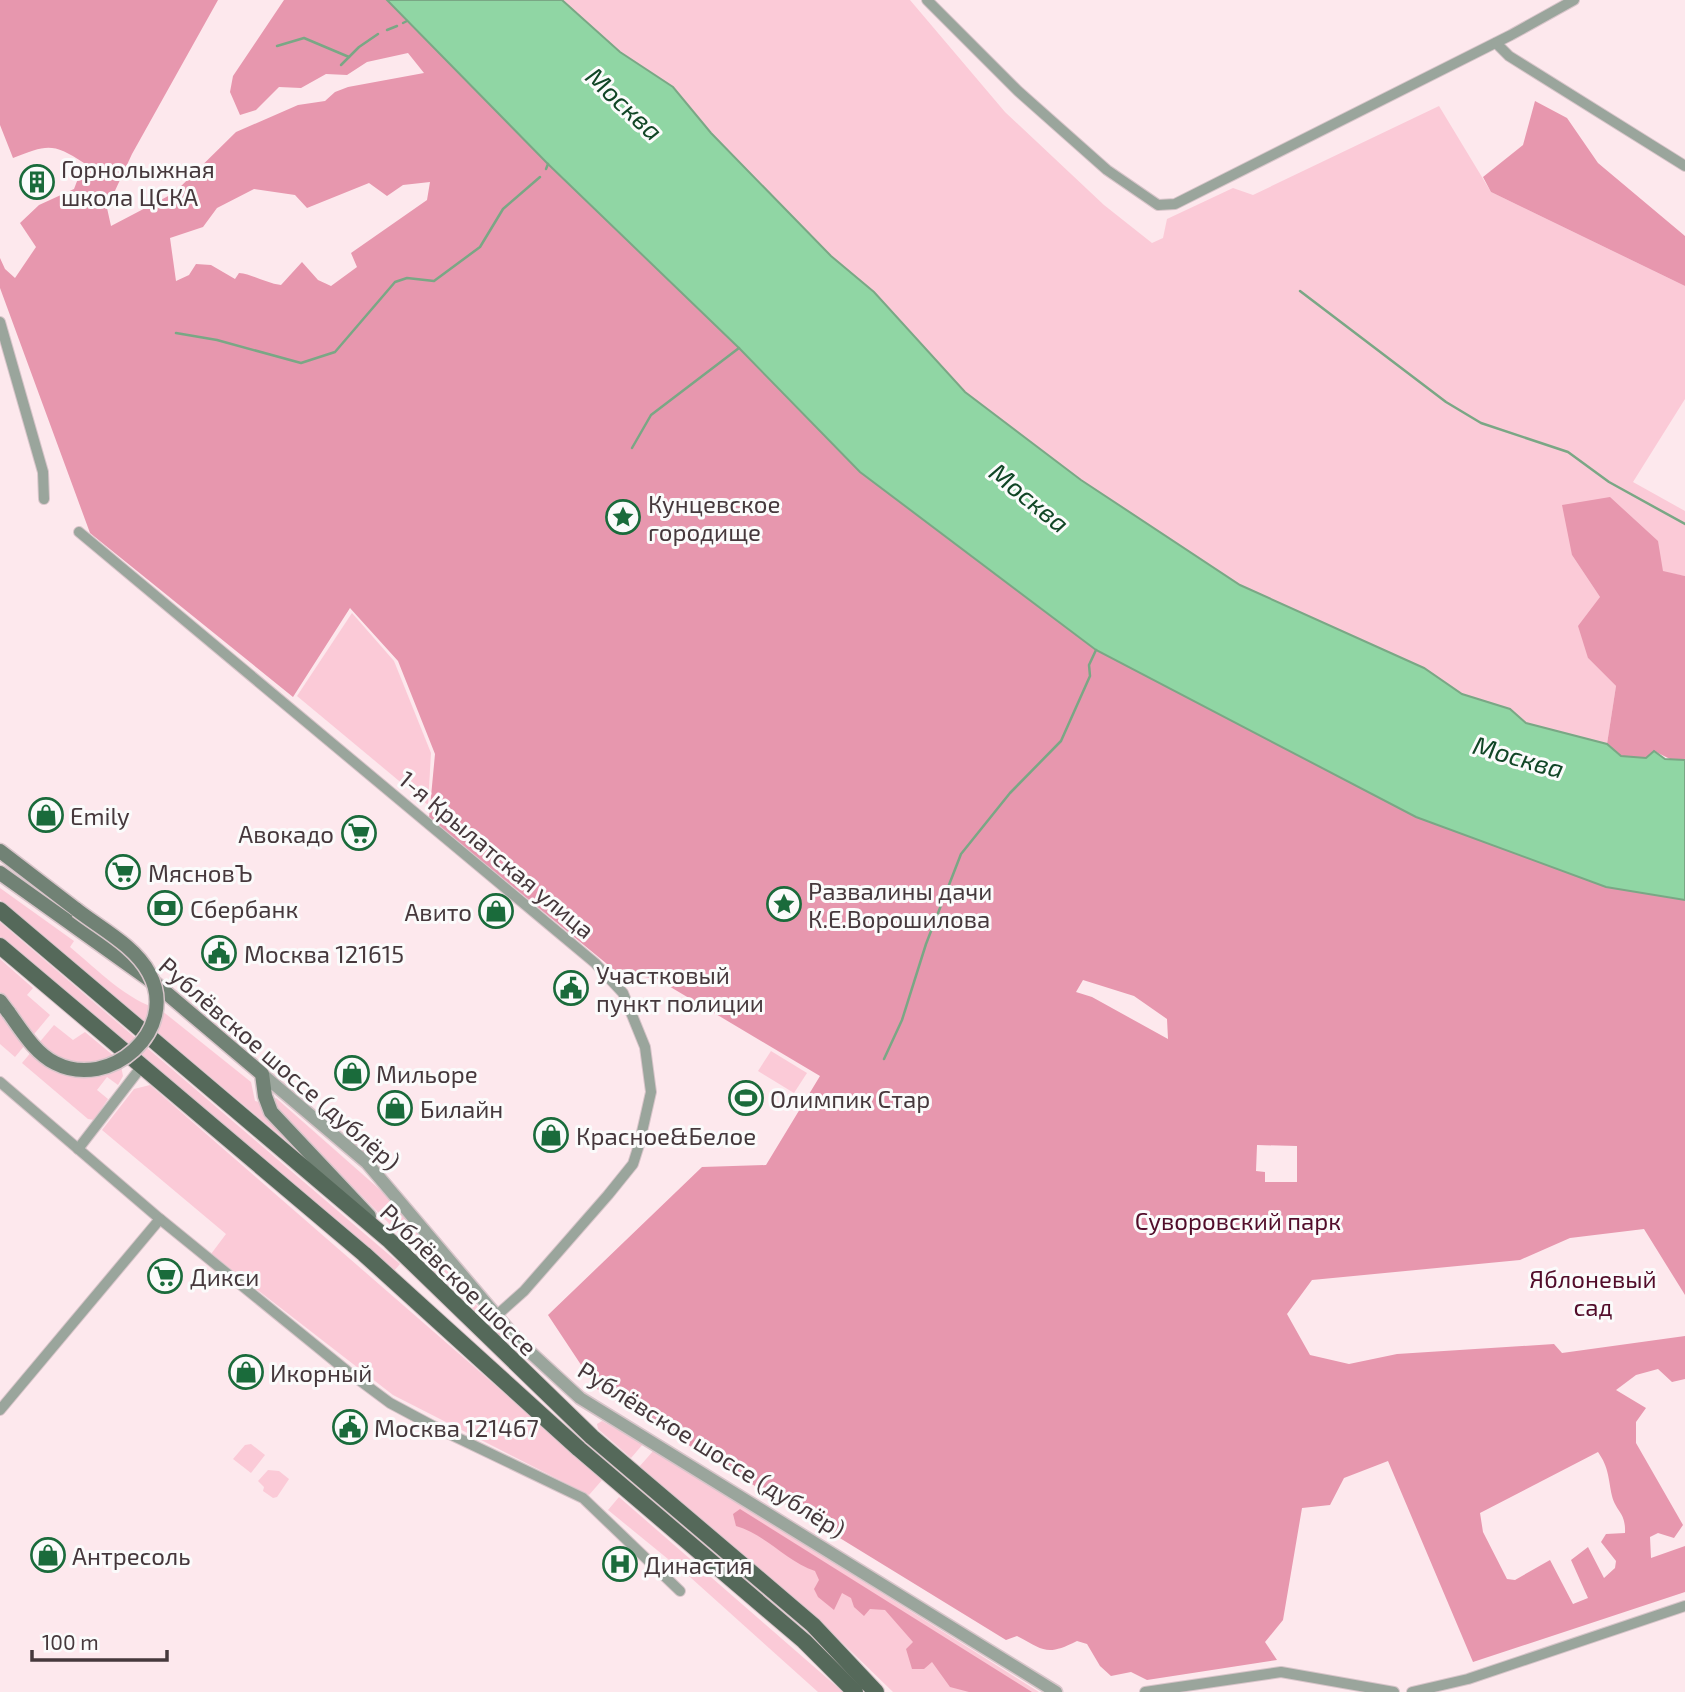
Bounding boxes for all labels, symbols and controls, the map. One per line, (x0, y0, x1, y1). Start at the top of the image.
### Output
water label: Москва (580, 60, 670, 146)
place label: Горнолыжная школа ЦСКА (61, 154, 215, 211)
building icon: Горнолыжная школа ЦСКА (18, 163, 56, 201)
water label: Москва (984, 456, 1076, 538)
place label: Кунцевское городище (648, 489, 780, 546)
place icon: Кунцевское городище (604, 498, 642, 536)
water label: Москва (1470, 728, 1568, 784)
street label: 1-я Крылатская улица (393, 764, 601, 945)
shop icon: Emily (27, 796, 65, 834)
place label: Emily (70, 801, 130, 830)
supermarket icon: Авокадо (340, 814, 378, 852)
place label: Авокадо (238, 819, 334, 848)
supermarket icon: МясновЪ (104, 853, 142, 891)
place label: МясновЪ (148, 858, 253, 887)
place label: Развалины дачи К.Е.Ворошилова (808, 876, 992, 933)
place icon: Развалины дачи К.Е.Ворошилова (765, 885, 803, 923)
bank icon: Сбербанк (146, 889, 184, 927)
shop icon: Авито (477, 892, 515, 930)
place label: Сбербанк (190, 894, 298, 923)
place label: Авито (404, 897, 472, 926)
public building icon: Москва 121615 (200, 934, 238, 972)
place label: Москва 121615 (244, 939, 404, 968)
street label: Рублёвское шоссе (дублёр) (153, 950, 406, 1176)
place label: Участковый пункт полиции (596, 960, 764, 1018)
public building icon: Участковый пункт полиции (552, 969, 590, 1007)
shop icon: Мильоре (333, 1054, 371, 1092)
place label: Мильоре (376, 1059, 478, 1088)
sports icon: Олимпик Стар (727, 1079, 765, 1117)
place label: Олимпик Стар (770, 1084, 930, 1113)
shop icon: Билайн (376, 1089, 414, 1127)
place label: Билайн (420, 1094, 503, 1123)
shop icon: Красное&Белое (532, 1116, 570, 1154)
place label: Красное&Белое (576, 1121, 756, 1150)
street label: Рублёвское шоссе (374, 1197, 543, 1362)
park label: Суворовский парк (1135, 1206, 1341, 1236)
supermarket icon: Дикси (146, 1257, 184, 1295)
place label: Дикси (190, 1262, 259, 1291)
park label: Яблоневый сад (1529, 1264, 1657, 1321)
shop icon: Икорный (227, 1353, 265, 1391)
street label: Рублёвское шоссе (дублёр) (572, 1355, 851, 1544)
place label: Икорный (270, 1358, 372, 1387)
public building icon: Москва 121467 (331, 1408, 369, 1446)
place label: Москва 121467 (374, 1413, 539, 1442)
shop icon: Антресоль (29, 1536, 67, 1574)
place label: Антресоль (72, 1541, 191, 1570)
hospital icon: Династия (601, 1545, 639, 1583)
place label: Династия (644, 1550, 753, 1579)
scale bar (32, 1618, 166, 1662)
text: 100 m (42, 1629, 99, 1654)

